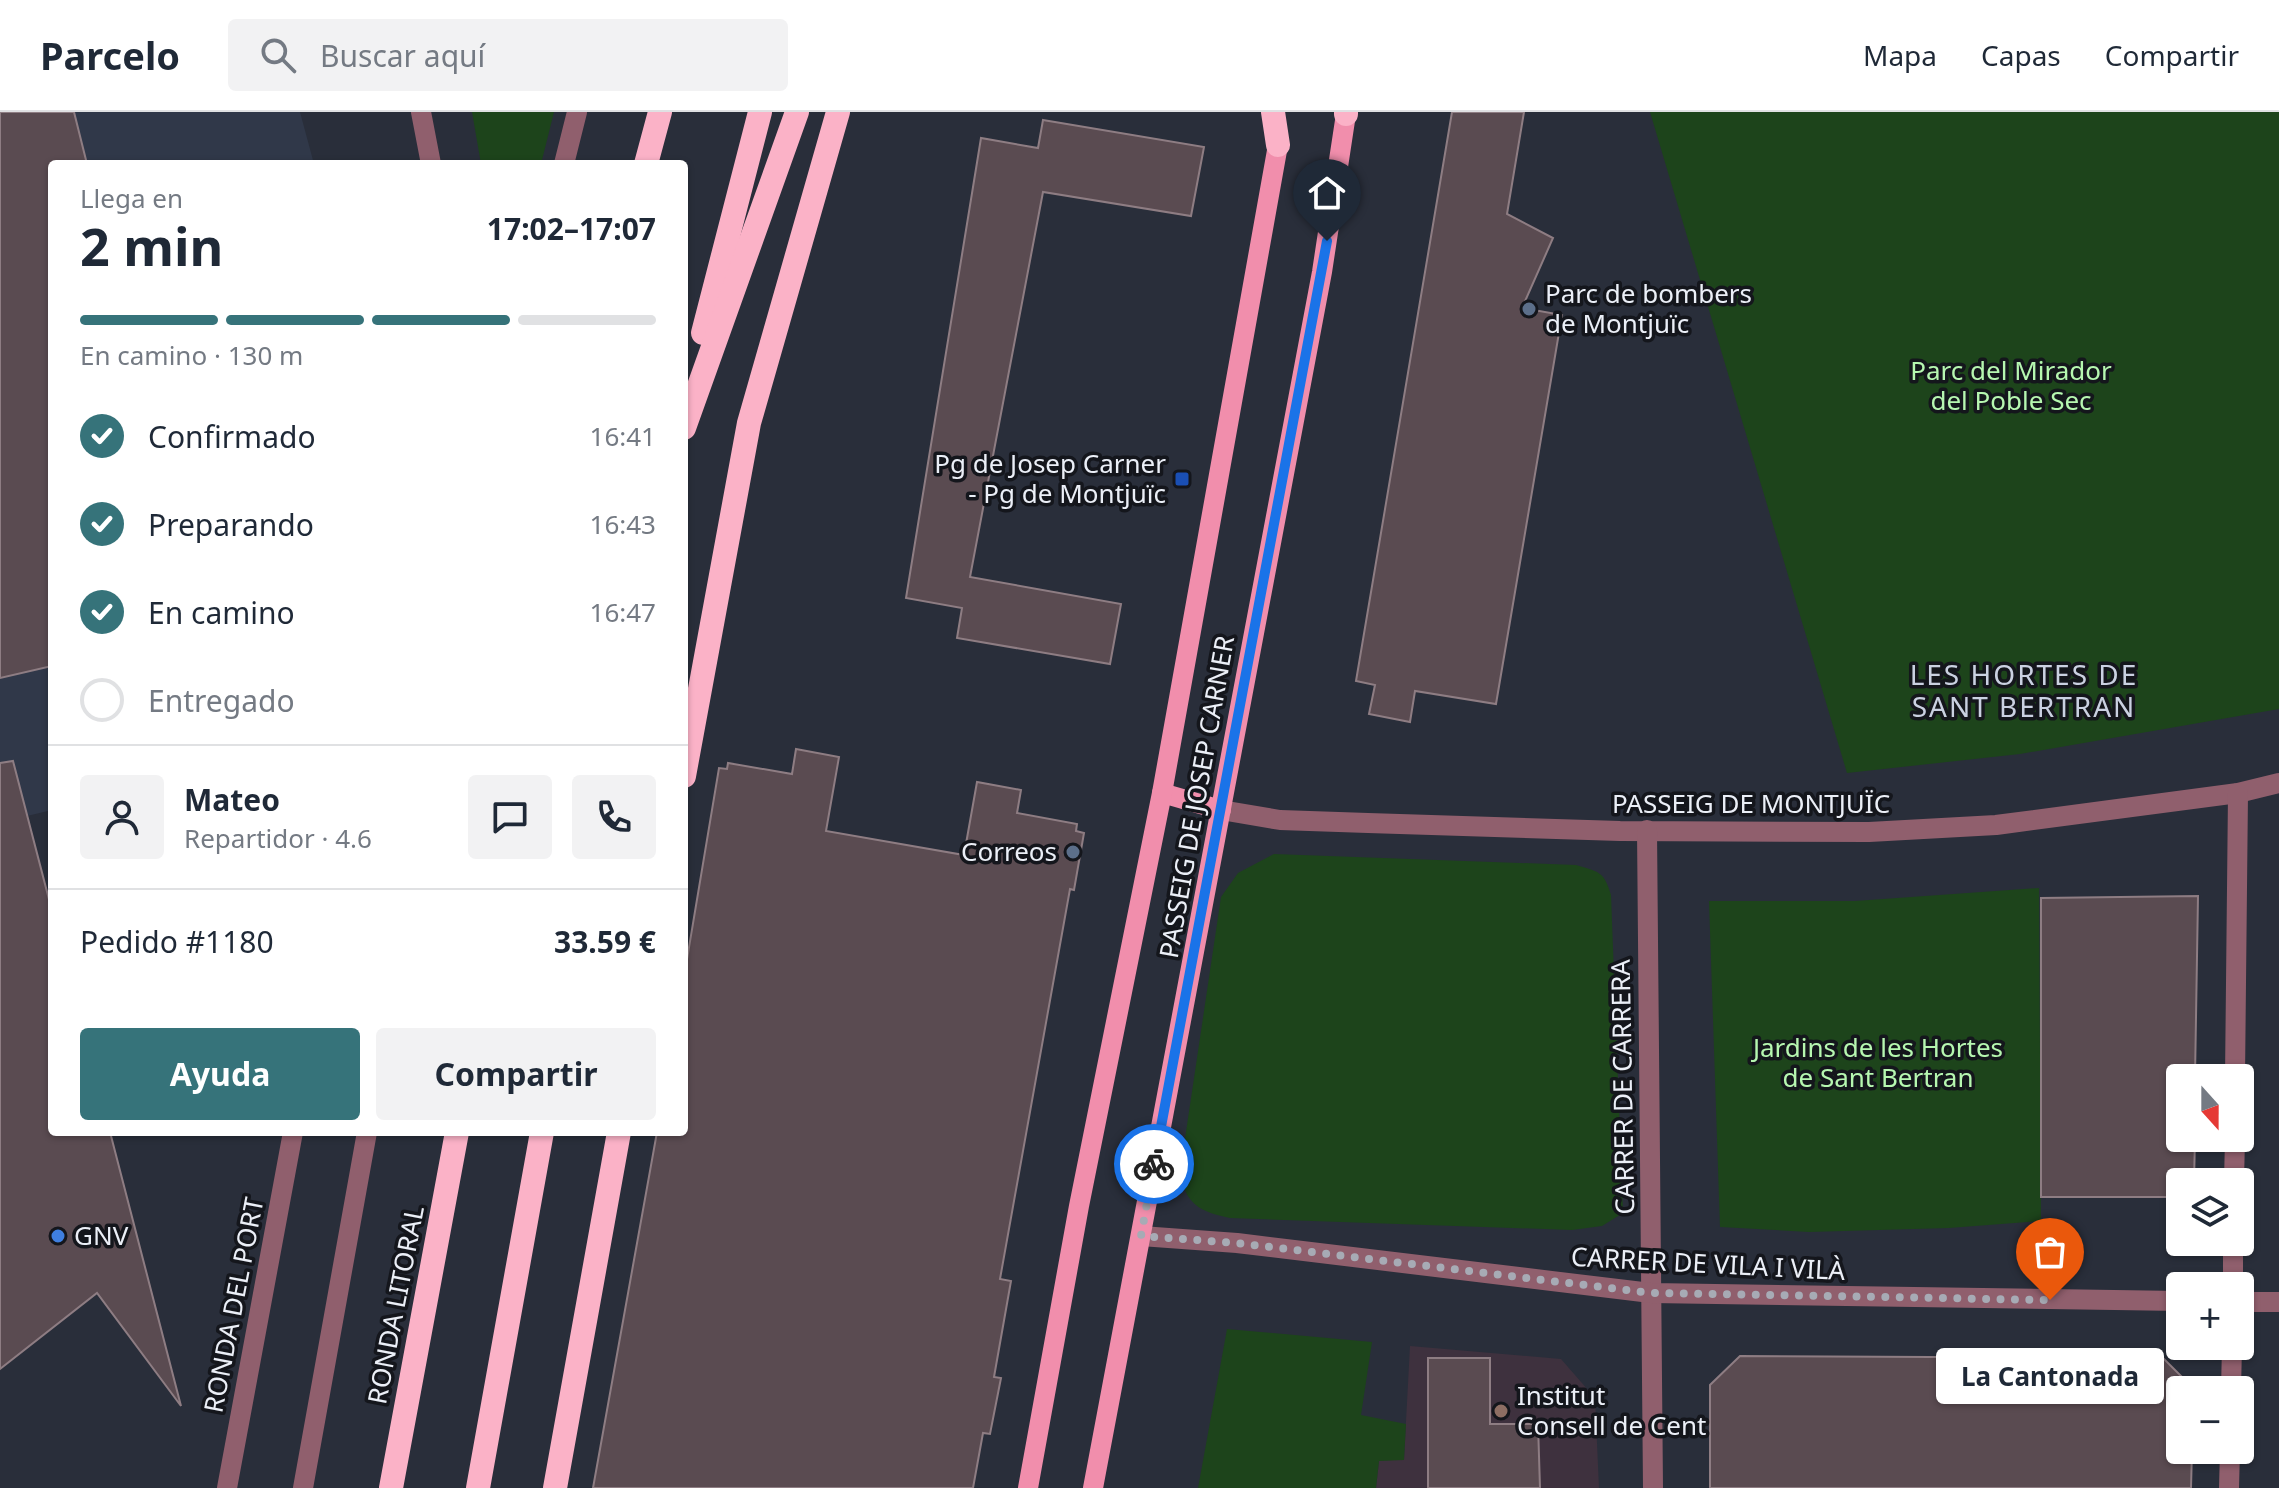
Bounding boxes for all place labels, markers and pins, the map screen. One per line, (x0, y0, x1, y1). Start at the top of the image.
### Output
pin (1293, 159, 1361, 241)
place label: Parc de bombers de Montjuïc (1545, 275, 1752, 341)
marker: Parc de bombers de Montjuïc (1520, 300, 1538, 318)
place label: Pg de Josep Carner - Pg de Montjuïc (934, 445, 1166, 511)
marker: Pg de Josep Carner - Pg de Montjuïc (1173, 470, 1191, 488)
place label: Correos (961, 833, 1057, 869)
marker: Correos (1064, 843, 1082, 861)
place label: GNV (74, 1217, 129, 1253)
pin (2016, 1218, 2084, 1300)
marker: GNV (49, 1227, 67, 1245)
callout: La Cantonada (1936, 1348, 2164, 1404)
place label: Institut Consell de Cent (1517, 1377, 1707, 1443)
marker: Institut Consell de Cent (1492, 1402, 1510, 1420)

